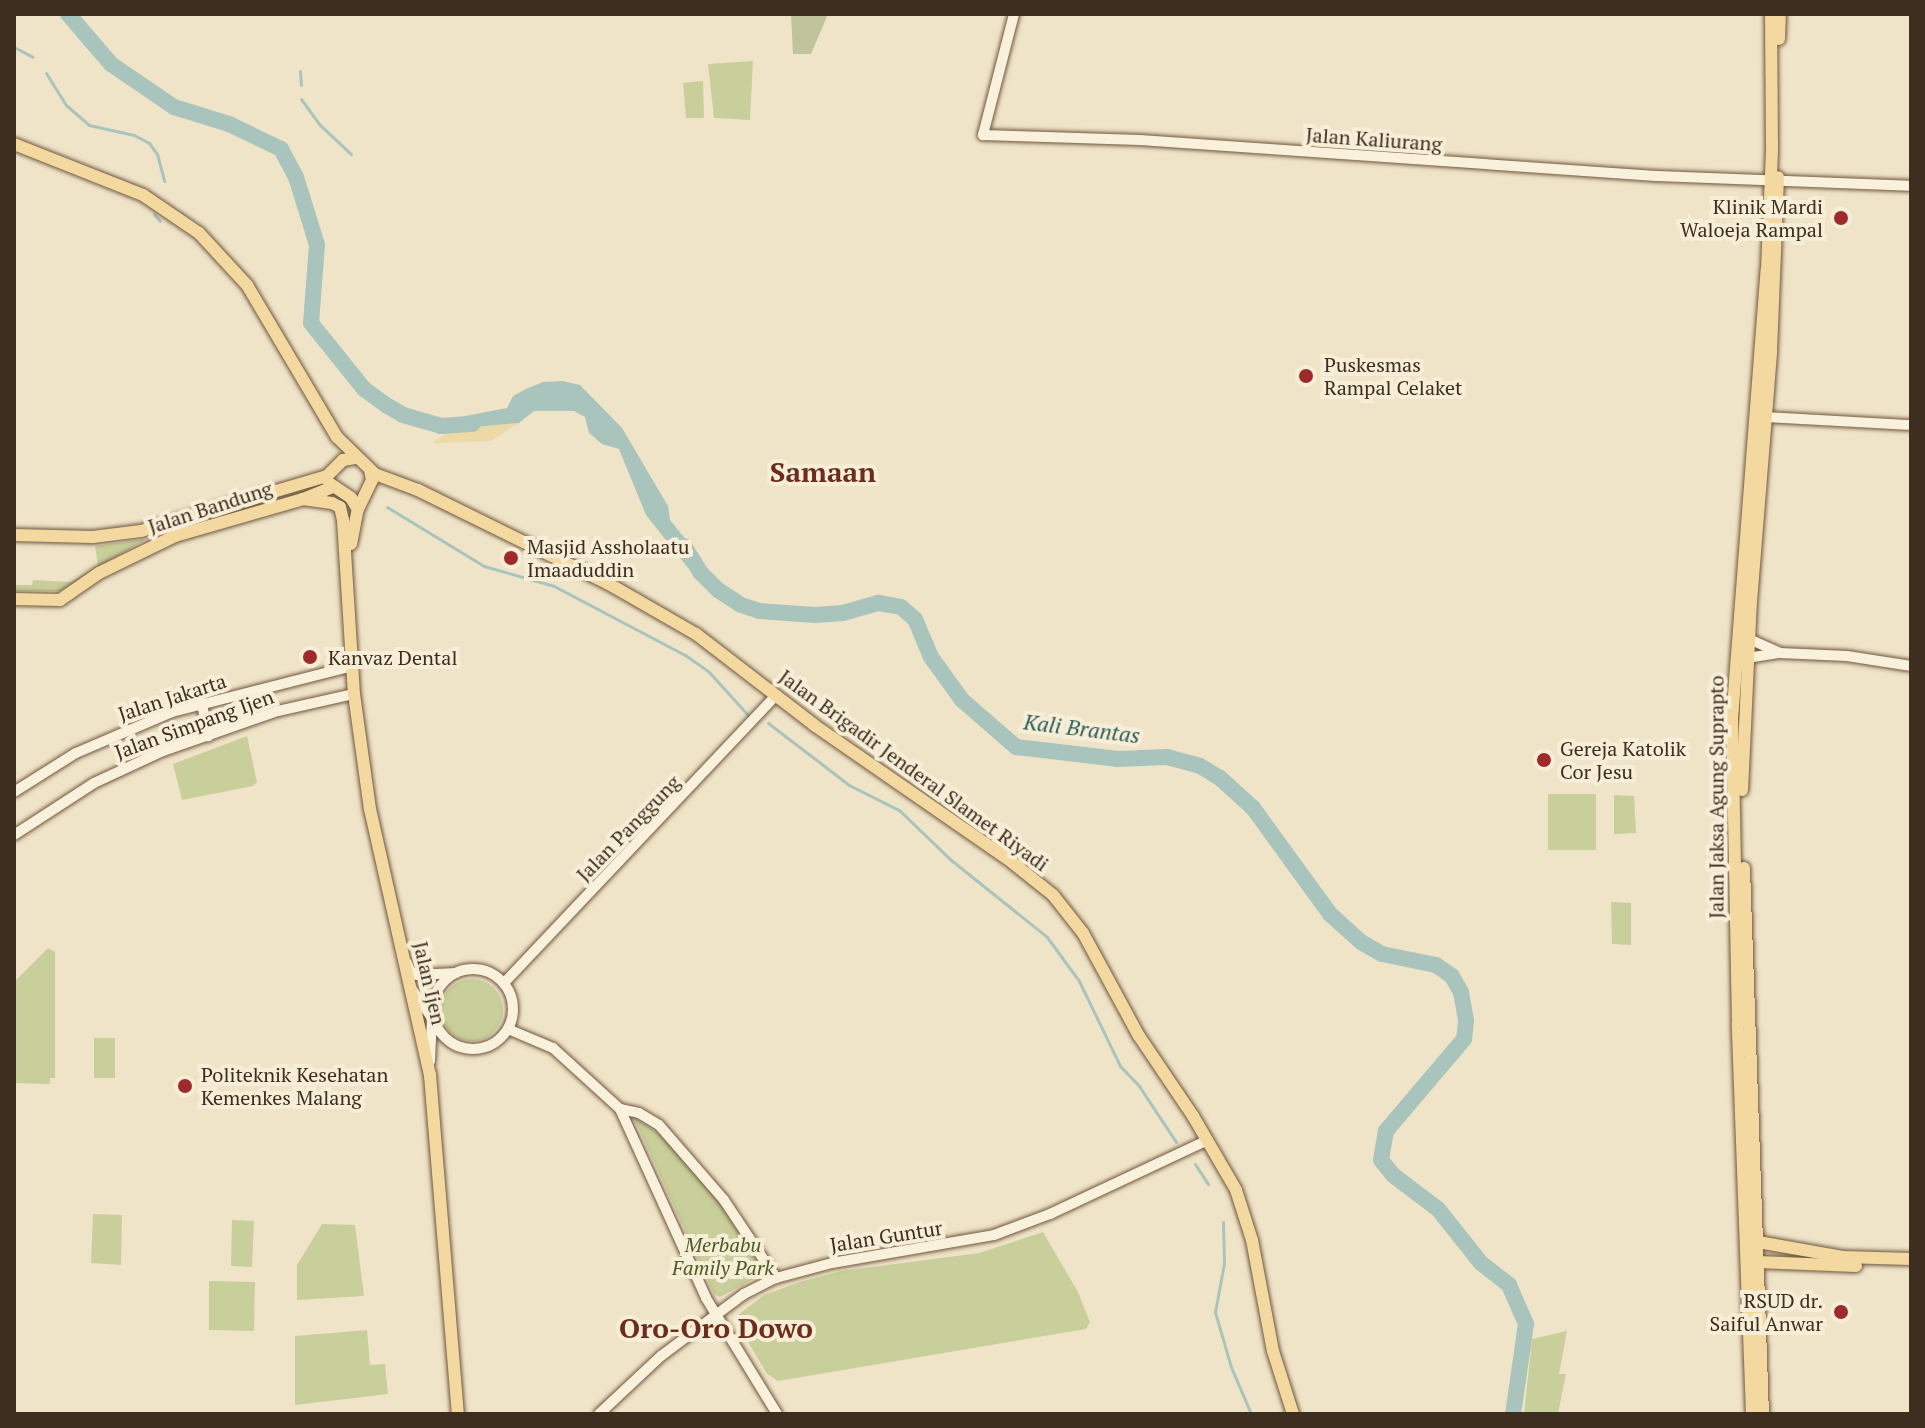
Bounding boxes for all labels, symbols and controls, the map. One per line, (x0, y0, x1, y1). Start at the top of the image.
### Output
street label: Jalan Kaliurang (1305, 122, 1443, 156)
place label: Klinik Mardi Waloeja Rampal (1680, 194, 1823, 241)
marker: Klinik Mardi Waloeja Rampal (1830, 207, 1852, 229)
place label: Puskesmas Rampal Celaket (1324, 352, 1463, 399)
marker: Puskesmas Rampal Celaket (1295, 365, 1317, 387)
district label: Samaan (770, 455, 876, 489)
street label: Jalan Bandung (145, 476, 275, 538)
place label: Masjid Assholaatu Imaaduddin (527, 534, 690, 581)
marker: Masjid Assholaatu Imaaduddin (502, 549, 520, 567)
place label: Kanvaz Dental (328, 645, 457, 669)
marker: Kanvaz Dental (299, 646, 321, 668)
street label: Jalan Brigadir Jenderal Slamet Riyadi (775, 664, 1053, 876)
street label: Jalan Jakarta (115, 668, 229, 726)
street label: Jalan Jaksa Agung Suprapto (1704, 675, 1728, 919)
street label: Jalan Simpang Ijen (111, 684, 277, 764)
water label: Kali Brantas (1022, 708, 1142, 748)
place label: Gereja Katolik Cor Jesu (1560, 736, 1686, 783)
marker: Gereja Katolik Cor Jesu (1535, 751, 1553, 769)
street label: Jalan Panggung (571, 770, 685, 886)
street label: Jalan Ijen (409, 939, 451, 1027)
place label: Politeknik Kesehatan Kemenkes Malang (201, 1062, 388, 1109)
marker: Politeknik Kesehatan Kemenkes Malang (176, 1077, 194, 1095)
street label: Jalan Guntur (828, 1215, 944, 1257)
park label: Merbabu Family Park (672, 1232, 774, 1279)
place label: RSUD dr. Saiful Anwar (1709, 1288, 1823, 1335)
marker: RSUD dr. Saiful Anwar (1830, 1301, 1852, 1323)
district label: Oro-Oro Dowo (619, 1311, 813, 1345)

